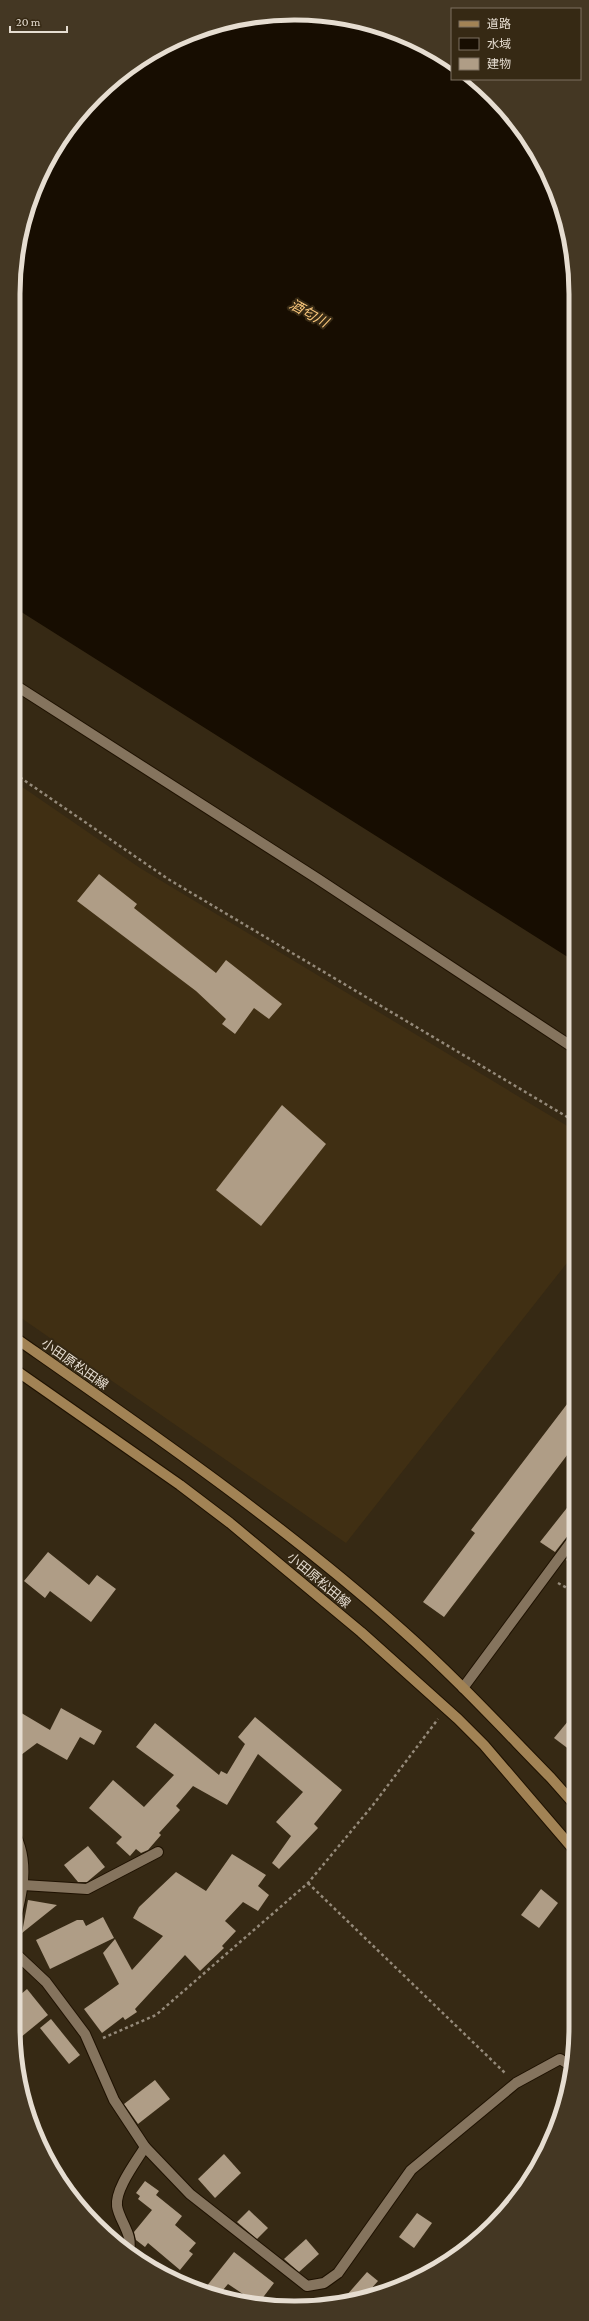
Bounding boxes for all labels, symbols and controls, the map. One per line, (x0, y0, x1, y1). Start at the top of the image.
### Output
scale bar (10, 8, 67, 34)
legend (451, 8, 581, 80)
text: 20 m (16, 15, 41, 29)
text: 道路 (487, 17, 511, 31)
text: 水域 (487, 37, 511, 51)
text: 建物 (487, 57, 511, 71)
water label: 酒匂川 (287, 296, 333, 331)
street label: 小田原松田線 (39, 1335, 111, 1393)
street label: 小田原松田線 (284, 1549, 354, 1611)

